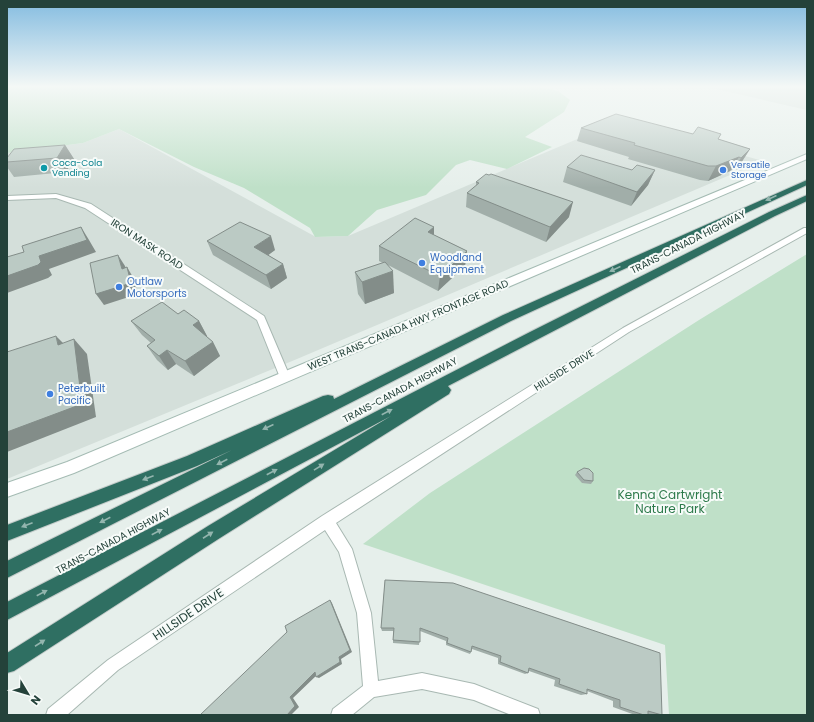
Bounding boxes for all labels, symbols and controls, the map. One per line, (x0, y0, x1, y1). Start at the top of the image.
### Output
place label: Coca-Cola Vending (52, 157, 102, 179)
place label: Versatile Storage (731, 159, 771, 181)
marker: Coca-Cola Vending (39, 163, 49, 173)
marker: Versatile Storage (718, 165, 728, 175)
one-way arrow (766, 195, 777, 201)
street label: TRANS-CANADA HIGHWAY (628, 206, 748, 278)
street label: IRON MASK ROAD (108, 215, 186, 273)
place label: Woodland Equipment (430, 250, 484, 277)
marker: Woodland Equipment (417, 258, 427, 268)
one-way arrow (609, 266, 620, 272)
place label: Outlaw Motorsports (127, 274, 187, 301)
street label: WEST TRANS-CANADA HWY FRONTAGE ROAD (305, 276, 511, 374)
marker: Outlaw Motorsports (114, 282, 124, 292)
street label: HILLSIDE DRIVE (531, 345, 597, 395)
street label: TRANS-CANADA HIGHWAY (340, 353, 460, 427)
place label: Peterbuilt Pacific (58, 381, 106, 408)
marker: Peterbuilt Pacific (45, 389, 55, 399)
one-way arrow (381, 409, 393, 415)
one-way arrow (262, 424, 273, 430)
one-way arrow (216, 459, 227, 465)
one-way arrow (314, 463, 324, 471)
one-way arrow (266, 469, 278, 475)
one-way arrow (142, 476, 154, 482)
park label: Kenna Cartwright Nature Park (618, 486, 722, 517)
street label: TRANS-CANADA HIGHWAY (53, 504, 173, 578)
one-way arrow (100, 517, 111, 523)
one-way arrow (21, 523, 33, 529)
one-way arrow (151, 529, 162, 535)
one-way arrow (203, 531, 214, 539)
street label: HILLSIDE DRIVE (149, 584, 227, 644)
one-way arrow (36, 589, 47, 596)
one-way arrow (34, 639, 46, 646)
north arrow (8, 674, 48, 714)
text: N (27, 692, 45, 708)

